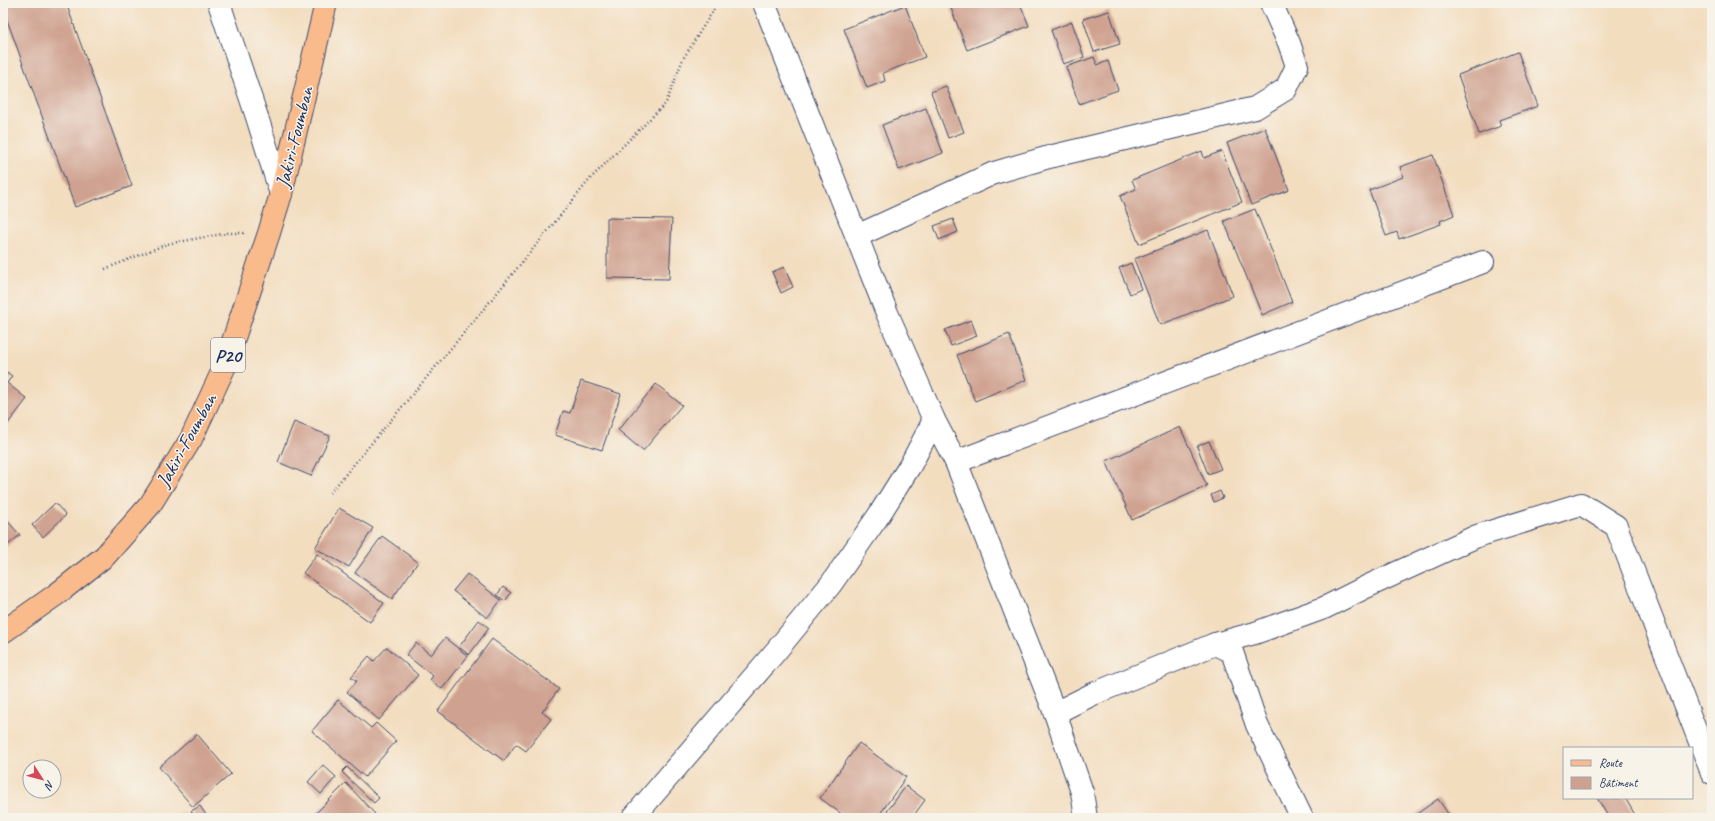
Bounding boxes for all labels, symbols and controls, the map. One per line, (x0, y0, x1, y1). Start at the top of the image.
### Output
street label: Jakiri-Foumban (270, 83, 319, 191)
road number: P20 (211, 338, 245, 372)
street label: Jakiri-Foumban (150, 388, 223, 492)
legend (1563, 747, 1693, 799)
text: Route (1599, 755, 1623, 771)
north arrow (22, 759, 62, 799)
text: Bâtiment (1599, 775, 1638, 791)
text: N (41, 778, 58, 794)

